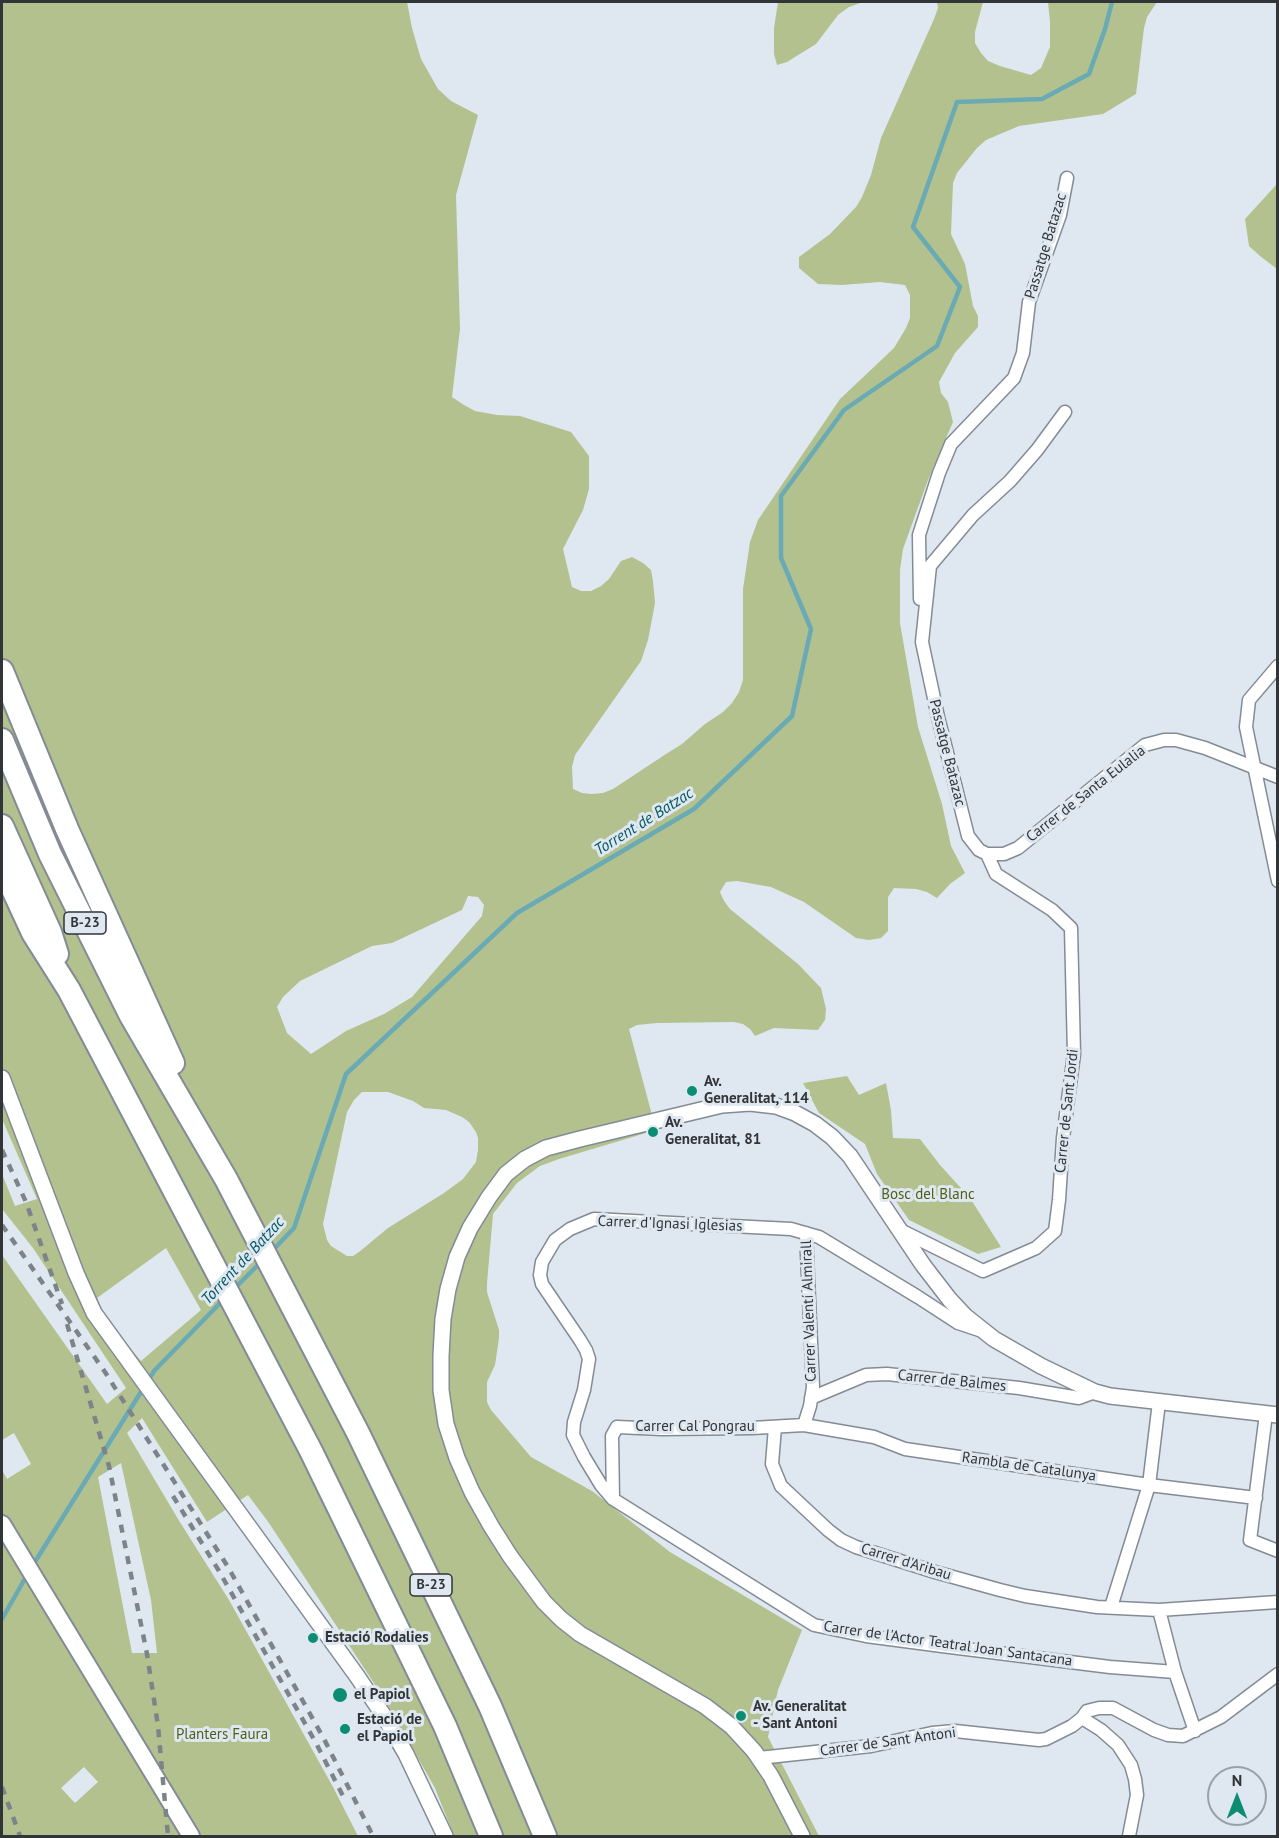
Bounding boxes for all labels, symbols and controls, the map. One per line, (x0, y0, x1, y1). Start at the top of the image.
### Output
street label: Passatge Batazac (1021, 191, 1071, 301)
street label: Passatge Batazac (925, 698, 969, 808)
street label: Carrer de Santa Eulalia (1023, 742, 1149, 846)
water label: Torrent de Batzac (591, 784, 697, 860)
road number: B-23 (64, 912, 106, 934)
street label: Carrer de Sant Jordi (1052, 1048, 1082, 1174)
place label: Av. Generalitat, 114 (704, 1073, 809, 1108)
marker: Av. Generalitat, 114 (685, 1084, 699, 1098)
place label: Av. Generalitat, 81 (665, 1114, 761, 1149)
marker: Av. Generalitat, 81 (646, 1125, 660, 1139)
park label: Bosc del Blanc (881, 1186, 975, 1204)
street label: Carrer d'Ignasi Iglesias (597, 1212, 743, 1236)
water label: Torrent de Batzac (197, 1213, 289, 1309)
street label: Carrer Valentí Almirall (798, 1240, 820, 1382)
street label: Carrer de Balmes (897, 1366, 1007, 1396)
street label: Carrer Cal Pongrau (635, 1418, 755, 1436)
street label: Rambla de Catalunya (961, 1449, 1097, 1485)
street label: Carrer d'Aribau (859, 1540, 953, 1584)
road number: B-23 (410, 1574, 452, 1596)
street label: Carrer de l'Actor Teatral Joan Santacana (822, 1618, 1074, 1670)
place label: Estació Rodalies (325, 1629, 428, 1647)
marker: Estació Rodalies (306, 1631, 320, 1645)
marker: el Papiol (331, 1686, 349, 1704)
place label: el Papiol (354, 1686, 410, 1704)
place label: Av. Generalitat - Sant Antoni (753, 1698, 846, 1733)
marker: Av. Generalitat - Sant Antoni (734, 1709, 748, 1723)
place label: Estació de el Papiol (357, 1711, 422, 1746)
marker: Estació de el Papiol (338, 1722, 352, 1736)
street label: Carrer de Sant Antoni (819, 1724, 957, 1760)
park label: Planters Faura (176, 1726, 268, 1744)
north arrow (1207, 1766, 1267, 1826)
text: N (1232, 1770, 1242, 1790)

